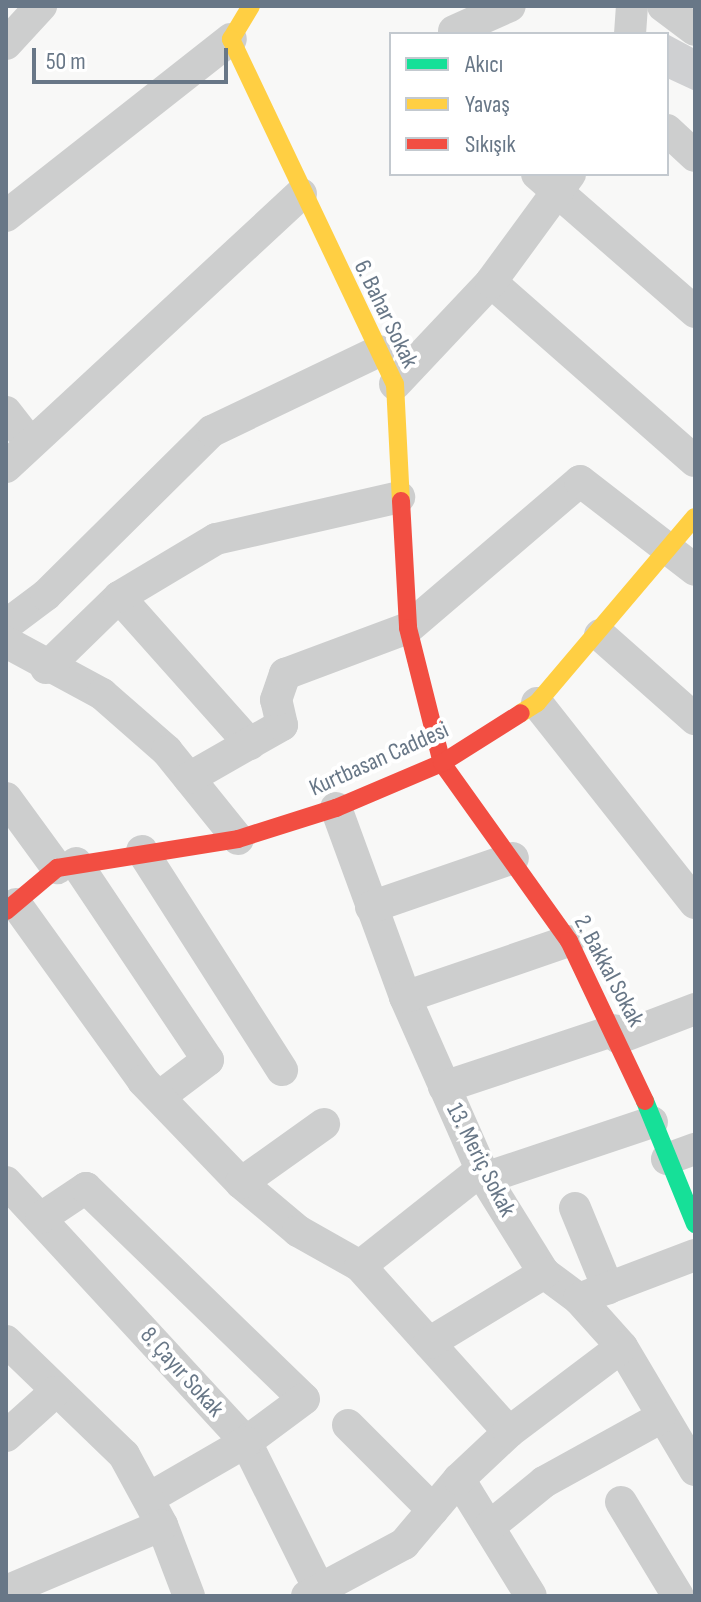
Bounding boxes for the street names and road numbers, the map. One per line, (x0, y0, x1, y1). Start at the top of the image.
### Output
street label: 6. Bahar Sokak (348, 255, 424, 373)
street label: Kurtbasan Caddesi (305, 715, 453, 803)
street label: 2. Bakkal Sokak (568, 910, 650, 1032)
street label: 13. Meriç Sokak (440, 1099, 522, 1221)
street label: 8. Çayır Sokak (134, 1321, 230, 1423)

